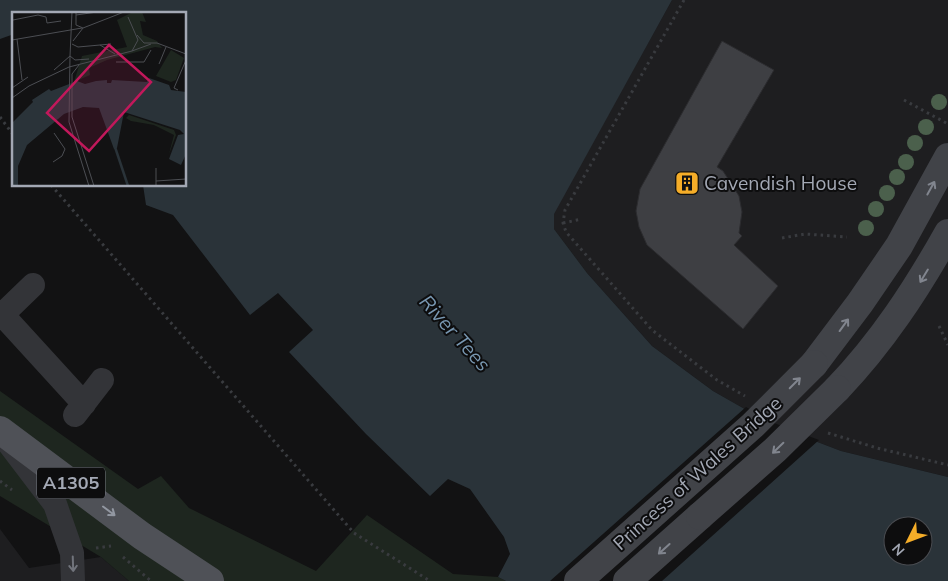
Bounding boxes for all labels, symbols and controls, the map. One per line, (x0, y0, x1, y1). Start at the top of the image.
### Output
inset map (12, 12, 186, 186)
building icon: Cavendish House (674, 170, 700, 196)
place label: Cavendish House (704, 171, 857, 195)
one-way arrow (926, 180, 936, 195)
one-way arrow (918, 268, 928, 282)
water label: River Tees (414, 289, 496, 376)
one-way arrow (839, 318, 849, 332)
one-way arrow (789, 377, 801, 390)
street label: Princess of Wales Bridge (608, 391, 786, 555)
one-way arrow (771, 442, 784, 454)
road number: A1305 (37, 468, 105, 498)
one-way arrow (102, 506, 115, 517)
north arrow (883, 516, 933, 566)
text: N (888, 540, 909, 560)
one-way arrow (657, 543, 670, 554)
one-way arrow (68, 556, 77, 572)

